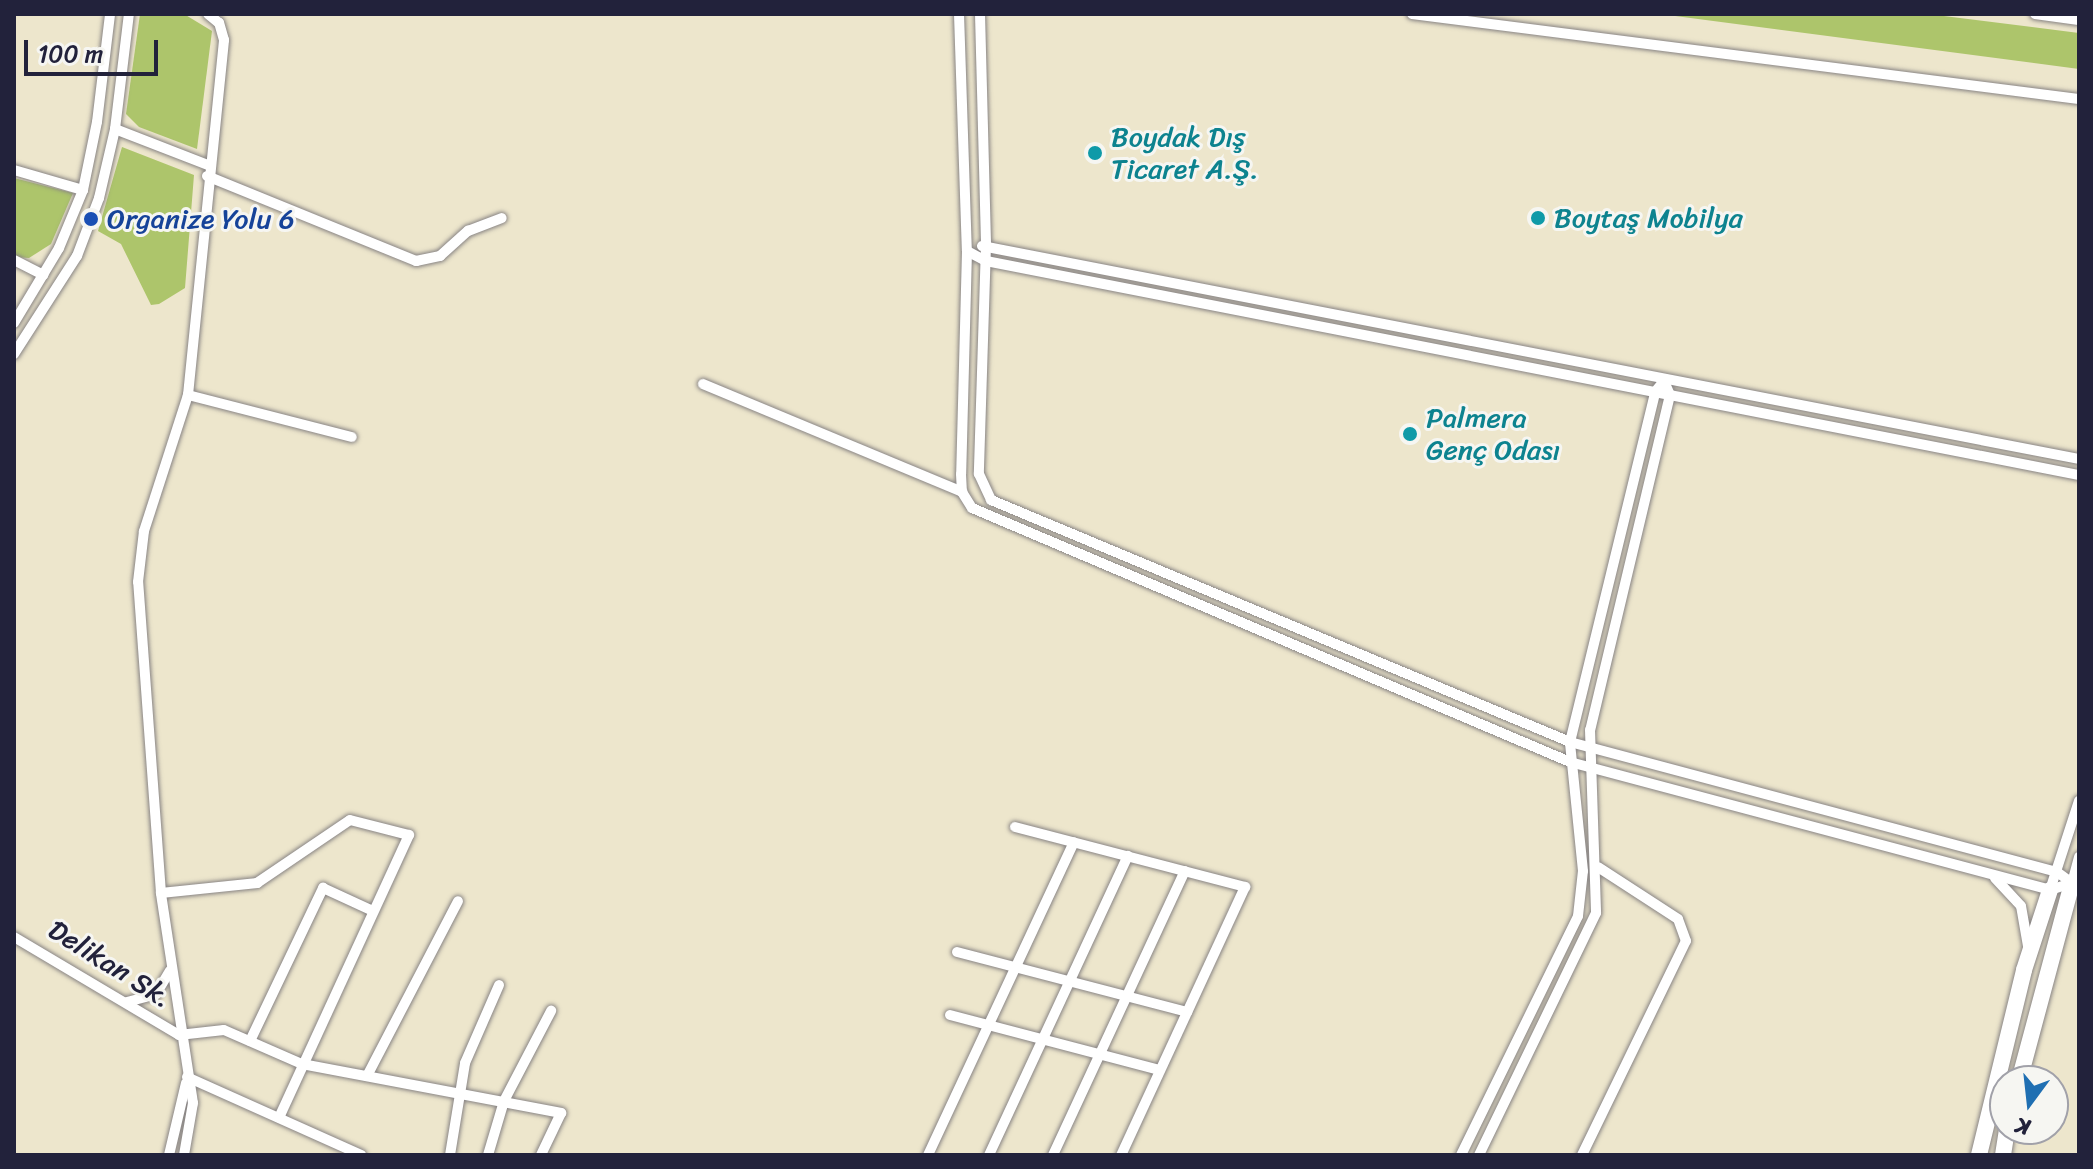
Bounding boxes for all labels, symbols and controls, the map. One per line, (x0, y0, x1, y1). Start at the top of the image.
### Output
scale bar (28, 24, 162, 74)
text: 100 m (38, 33, 103, 75)
place label: Boydak Dış Ticaret A.Ş. (1111, 120, 1259, 186)
marker: Boydak Dış Ticaret A.Ş. (1086, 144, 1104, 162)
place label: Boytaş Mobilya (1554, 201, 1743, 235)
place label: Organize Yolu 6 (107, 202, 295, 236)
marker: Boytaş Mobilya (1529, 209, 1547, 227)
marker: Organize Yolu 6 (82, 210, 100, 228)
place label: Palmera Genç Odası (1426, 401, 1562, 467)
marker: Palmera Genç Odası (1401, 425, 1419, 443)
street label: Delikan Sk. (42, 913, 178, 1015)
north arrow (1989, 1065, 2069, 1145)
text: K (2012, 1106, 2035, 1147)

